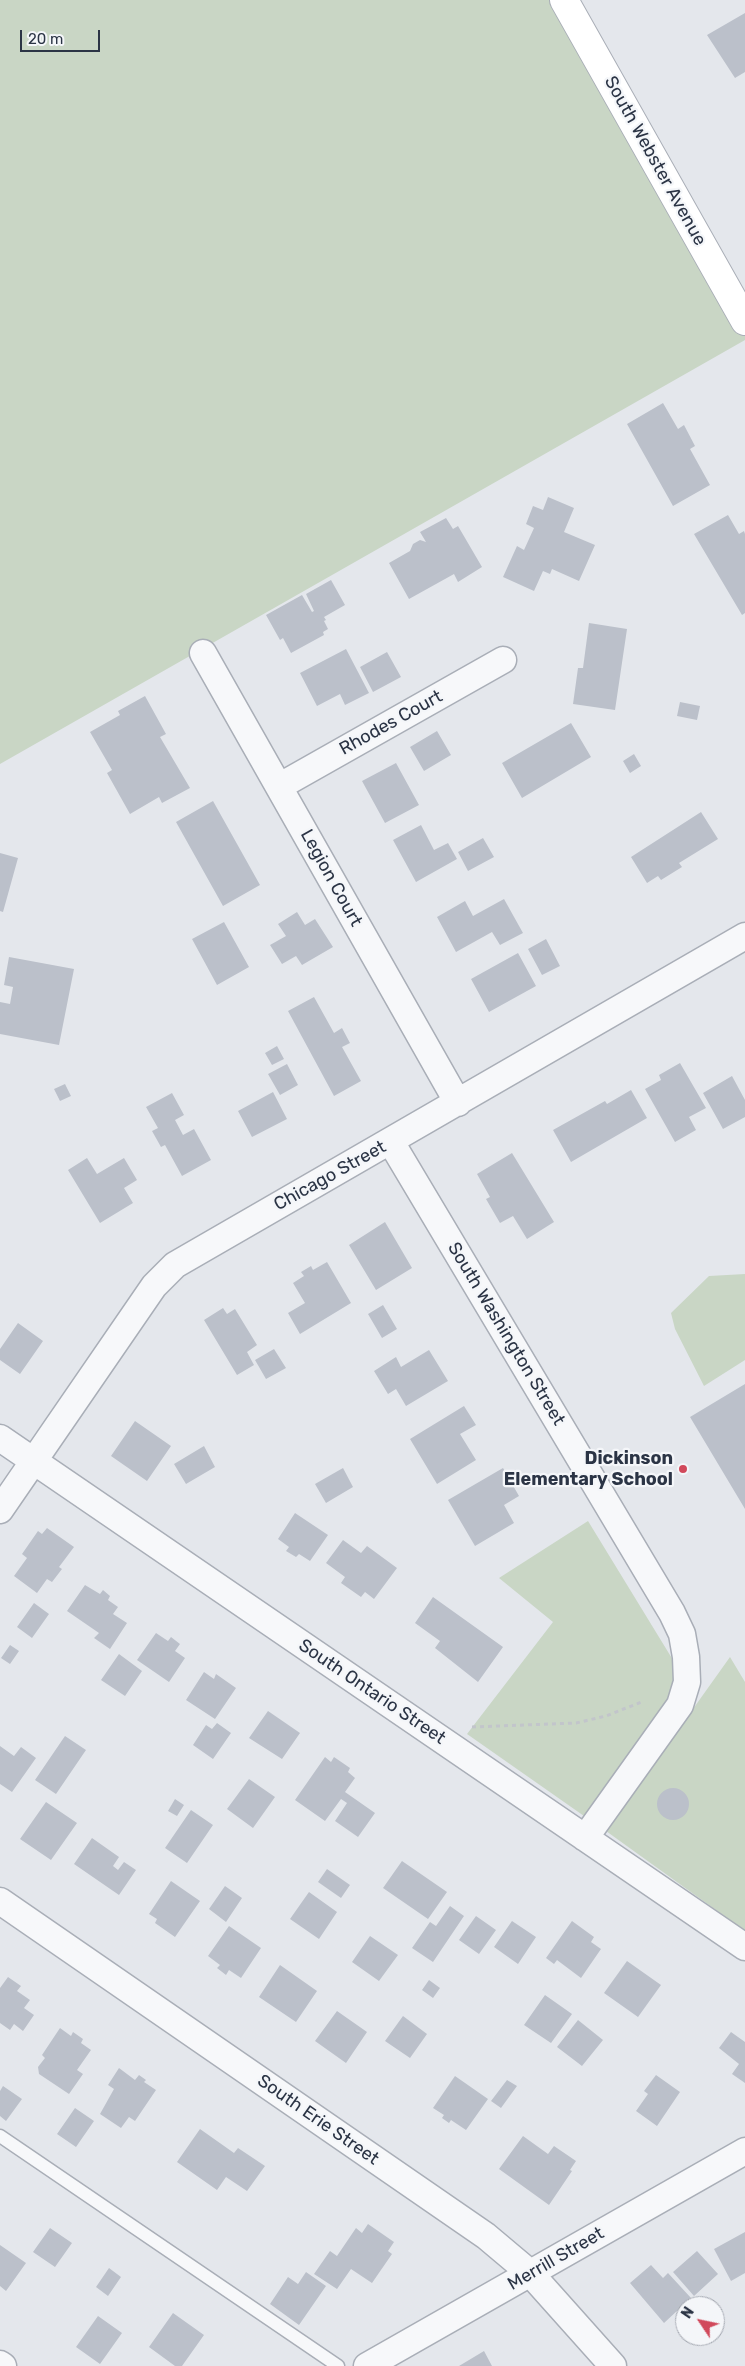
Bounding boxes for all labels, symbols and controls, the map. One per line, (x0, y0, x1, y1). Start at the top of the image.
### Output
scale bar (22, 20, 102, 52)
text: 20 m (28, 30, 63, 48)
street label: South Webster Avenue (599, 73, 711, 249)
street label: Rhodes Court (336, 686, 446, 760)
street label: Legion Court (295, 826, 367, 930)
street label: Chicago Street (270, 1136, 390, 1216)
street label: South Washington Street (443, 1239, 569, 1429)
place label: Dickinson Elementary School (504, 1448, 673, 1490)
marker: Dickinson Elementary School (677, 1463, 689, 1475)
street label: South Ontario Street (294, 1635, 450, 1749)
street label: South Erie Street (253, 2070, 383, 2170)
street label: Merrill Street (504, 2223, 608, 2295)
north arrow (675, 2296, 725, 2346)
text: N (678, 2304, 698, 2322)

